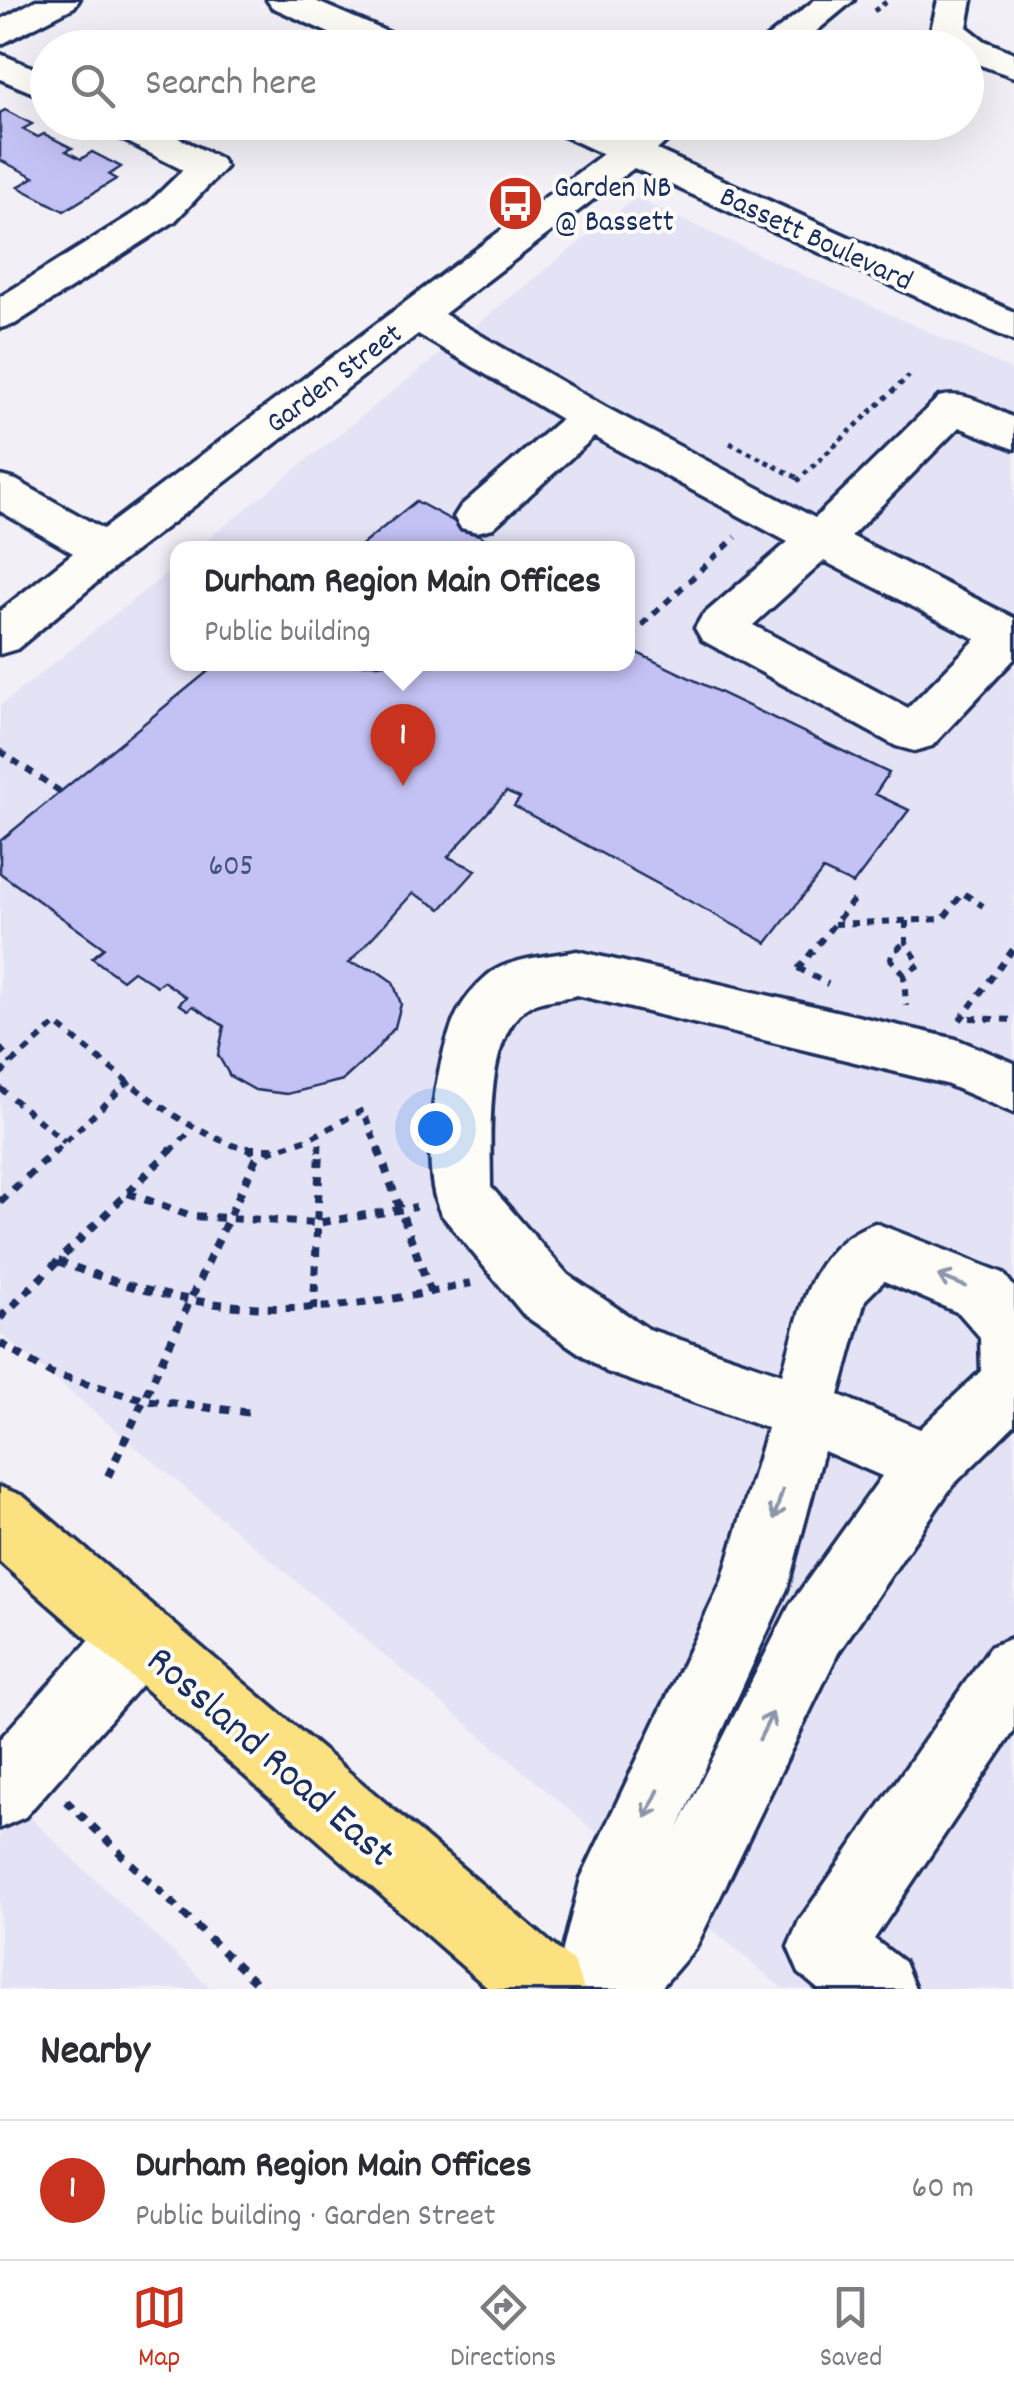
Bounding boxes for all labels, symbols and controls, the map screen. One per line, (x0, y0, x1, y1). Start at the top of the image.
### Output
search box (30, 30, 984, 140)
icon: search (65, 58, 120, 113)
text: Search here (145, 58, 317, 113)
place label: Garden NB @ Bassett (554, 169, 674, 246)
bus stop icon: Garden NB @ Bassett (485, 173, 545, 233)
street label: Bassett Boulevard (712, 178, 919, 305)
street label: Garden Street (258, 315, 413, 446)
popup (170, 541, 635, 671)
text: Durham Region Main Offices (204, 556, 601, 611)
text: Public building (204, 611, 371, 657)
pin: 1 (370, 704, 436, 786)
house number: 605 (209, 847, 253, 890)
your location (410, 1103, 461, 1154)
one-way arrow (937, 1270, 967, 1288)
one-way arrow (768, 1489, 786, 1520)
street label: Rossland Road East (131, 1634, 406, 1885)
one-way arrow (757, 1712, 776, 1741)
one-way arrow (642, 1788, 660, 1819)
text: Nearby (40, 2024, 150, 2084)
text: Durham Region Main Offices (135, 2140, 532, 2195)
text: 1 (69, 2167, 76, 2213)
text: 60 m (912, 2167, 974, 2213)
text: Public building · Garden Street (135, 2195, 496, 2241)
tab: Map (132, 2280, 187, 2380)
tab: Directions (450, 2280, 556, 2380)
tab: Saved (820, 2280, 882, 2380)

